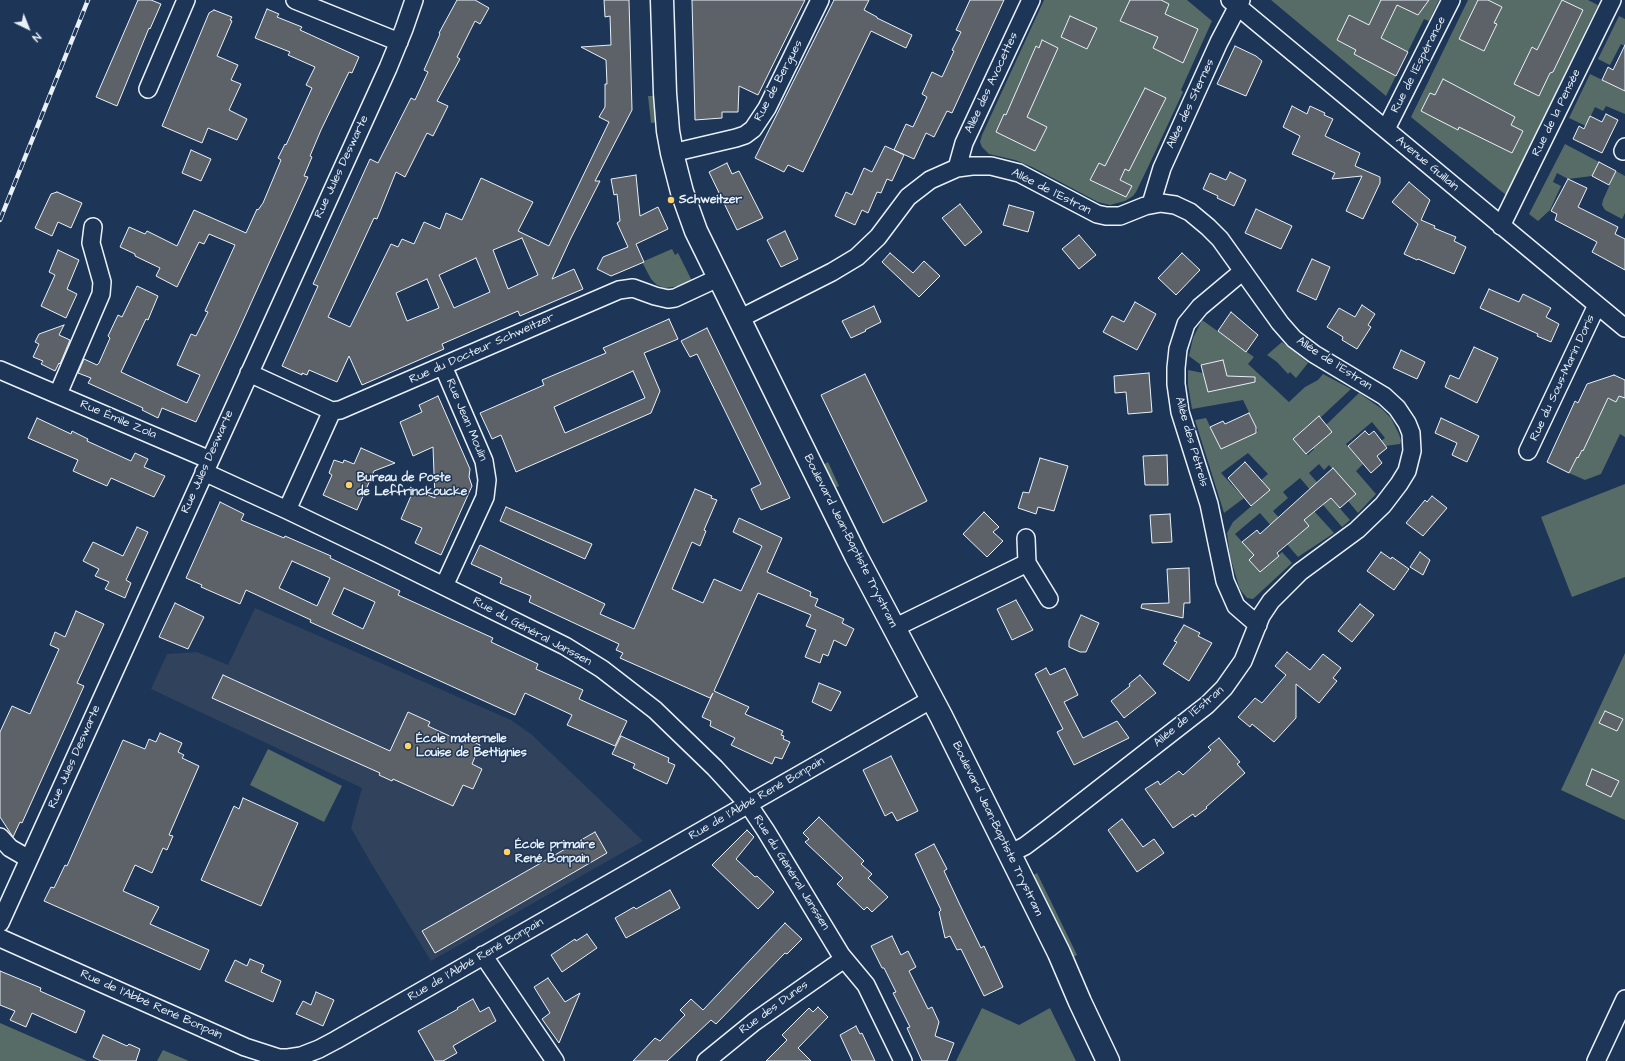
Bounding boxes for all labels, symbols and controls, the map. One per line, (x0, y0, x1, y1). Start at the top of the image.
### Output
north arrow (8, 8, 48, 48)
street label: Rue de l'Espérance (1388, 14, 1450, 116)
text: N (29, 29, 44, 45)
street label: Allée des Avocettes (962, 30, 1022, 136)
street label: Rue de Bergues (752, 38, 806, 124)
street label: Allée des Sternes (1164, 57, 1218, 151)
street label: Rue de la Pensée (1530, 67, 1584, 159)
street label: Rue Jules Deswarte (312, 113, 372, 221)
street label: Avenue Guillain (1393, 134, 1461, 194)
street label: Allée de l'Estran (1009, 166, 1093, 218)
place label: Schweitzer (679, 193, 742, 207)
marker: Schweitzer (666, 195, 676, 205)
street label: Rue du Docteur Schweitzer (407, 310, 557, 388)
street label: Rue du Sous-Marin Doris (1527, 313, 1599, 443)
street label: Allée de l'Estran (1293, 334, 1375, 394)
street label: Rue Jean Moulin (442, 377, 490, 463)
street label: Allée des Pétrels (1171, 395, 1211, 489)
street label: Rue Émile Zola (78, 397, 158, 443)
street label: Rue Jules Deswarte (179, 408, 237, 516)
street label: Boulevard Jean-Baptiste Trystram (800, 452, 900, 630)
place label: Bureau de Poste de Leffrinckoucke (357, 471, 467, 499)
marker: Bureau de Poste de Leffrinckoucke (344, 480, 354, 490)
street label: Rue du Général Janssen (470, 594, 594, 670)
street label: Allée de l'Estran (1151, 683, 1227, 751)
street label: Rue Jules Deswarte (46, 703, 104, 811)
place label: École maternelle Louise de Bettignies (416, 732, 527, 760)
street label: Boulevard Jean-Baptiste Trystram (948, 740, 1046, 918)
marker: École maternelle Louise de Bettignies (403, 741, 413, 751)
street label: Rue de l'Abbé René Bonpain (687, 754, 827, 844)
street label: Rue du Général Janssen (750, 813, 832, 933)
place label: École primaire René Bonpain (515, 838, 595, 866)
marker: École primaire René Bonpain (502, 847, 512, 857)
street label: Rue de l'Abbé René Bonpain (406, 915, 546, 1005)
street label: Rue de l'Abbé René Bonpain (78, 967, 224, 1043)
street label: Rue des Dunes (737, 978, 811, 1038)

